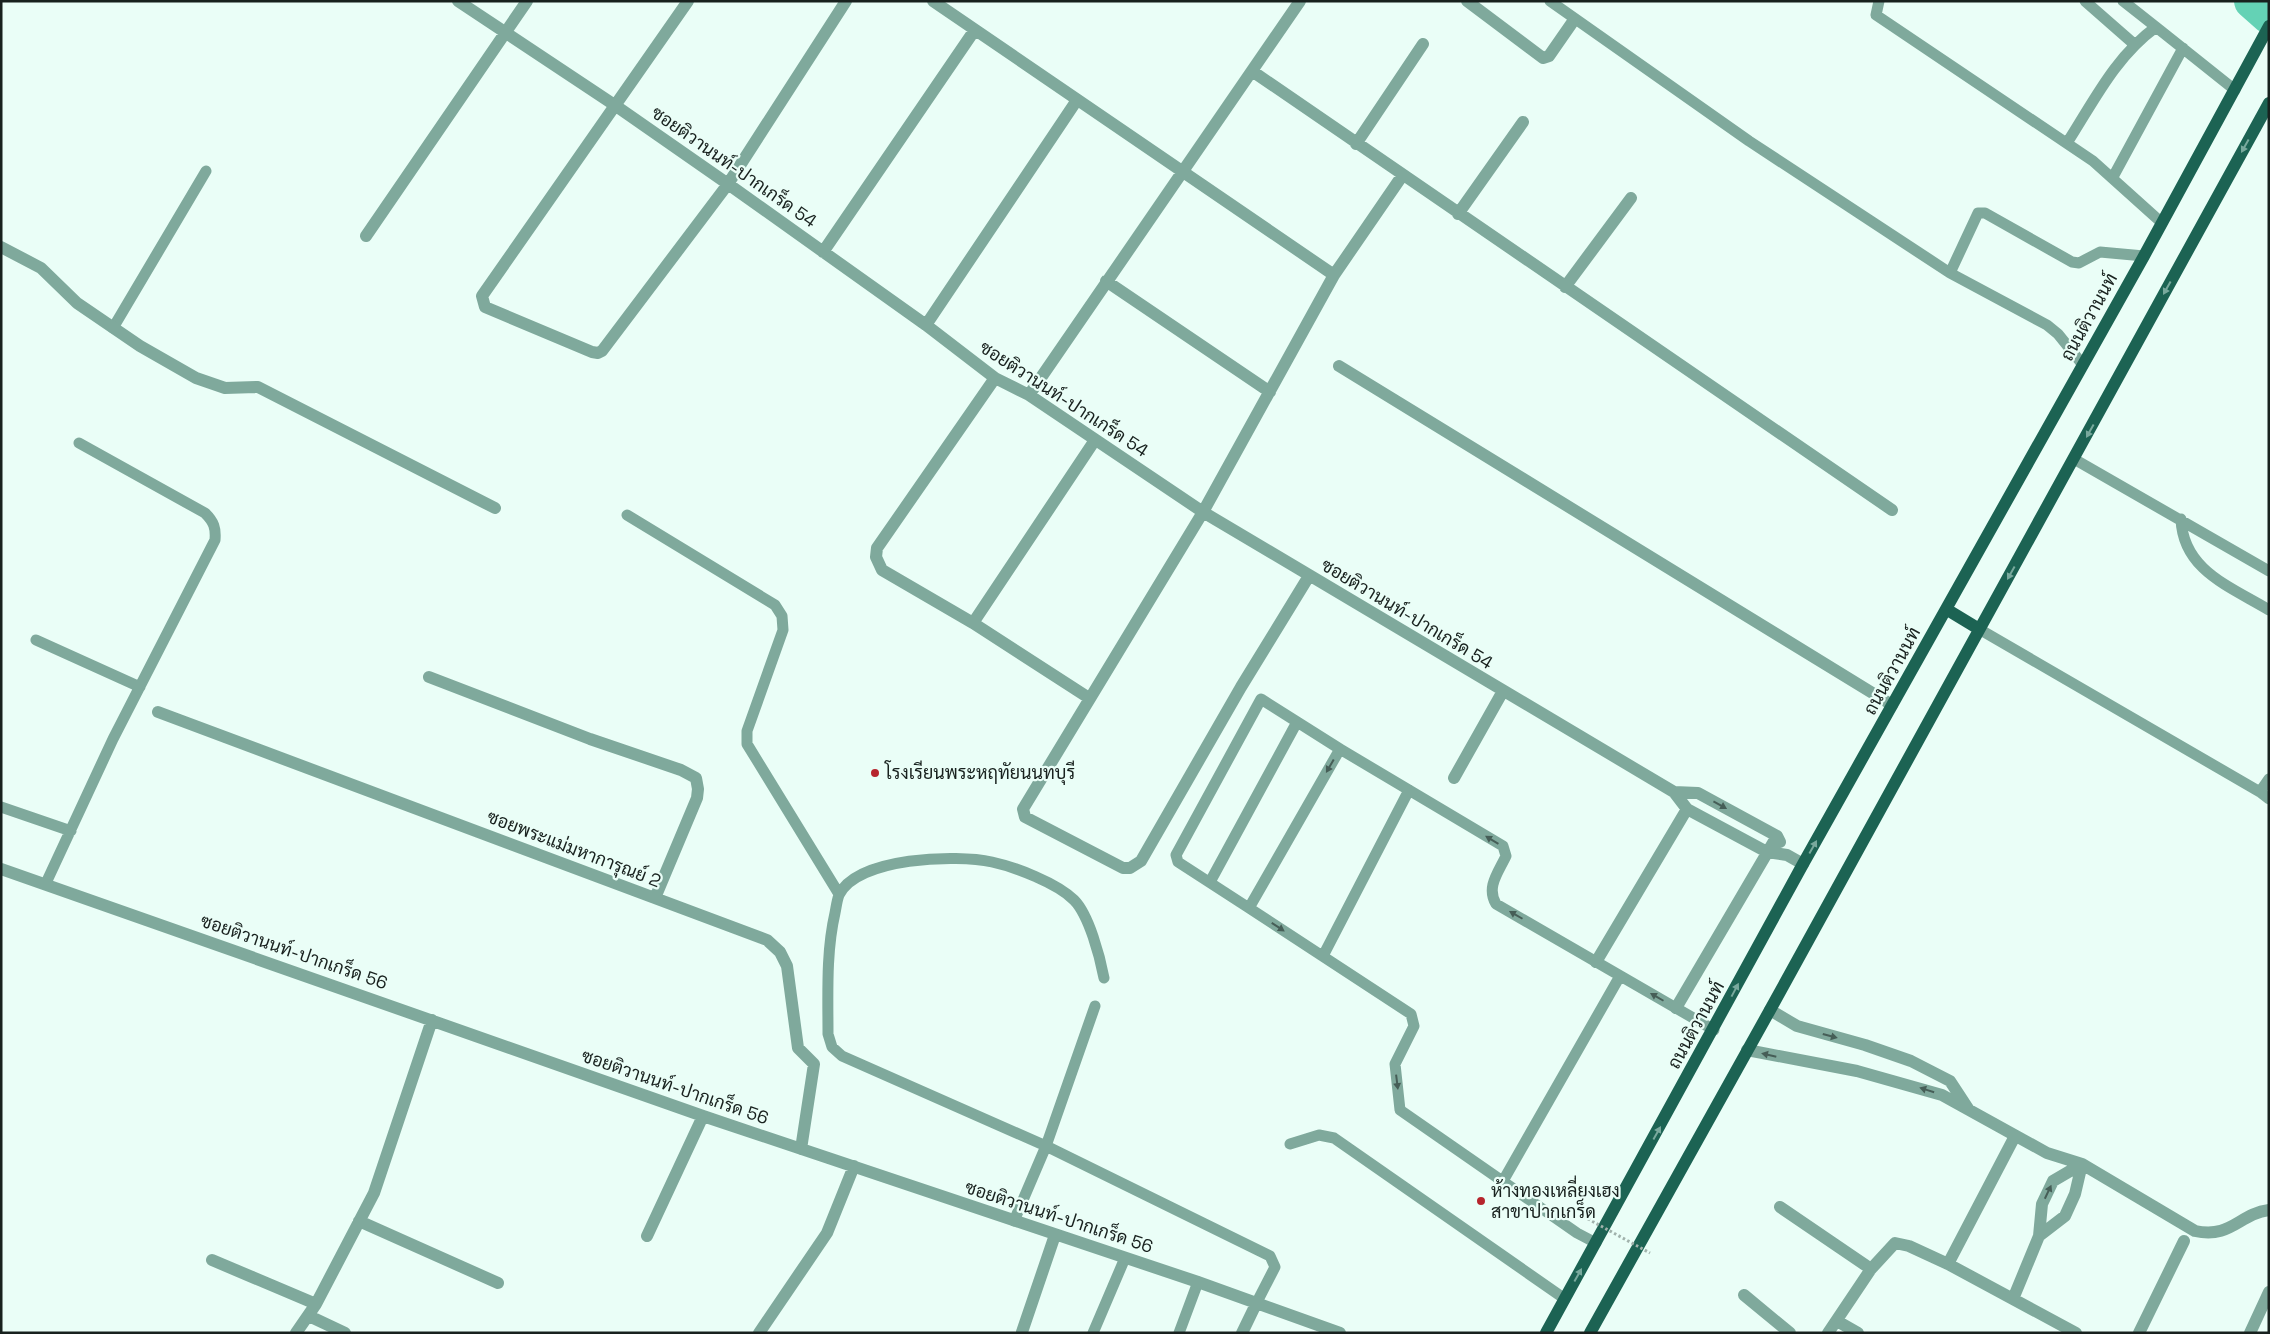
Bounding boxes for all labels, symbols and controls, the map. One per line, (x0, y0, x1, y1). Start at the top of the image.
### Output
street label: ซอยติวานนท์-ปากเกร็ด 54 (647, 99, 823, 232)
one-way arrow (2241, 139, 2250, 152)
street label: ถนนติวานนท์ (2054, 268, 2122, 365)
one-way arrow (2163, 282, 2172, 295)
street label: ซอยติวานนท์-ปากเกร็ด 54 (976, 334, 1154, 462)
one-way arrow (2085, 424, 2094, 438)
street label: ซอยติวานนท์-ปากเกร็ด 54 (1317, 551, 1498, 674)
one-way arrow (2006, 566, 2015, 580)
street label: ถนนติวานนท์ (1857, 622, 1925, 719)
place label: โรงเรียนพระหฤทัยนนทบุรี (884, 760, 1075, 785)
one-way arrow (1326, 760, 1335, 773)
marker: โรงเรียนพระหฤทัยนนทบุรี (869, 767, 881, 779)
one-way arrow (1713, 801, 1727, 810)
street label: ซอยพระแม่มหาการุณย์ 2 (484, 804, 665, 893)
one-way arrow (1486, 835, 1499, 844)
one-way arrow (1808, 841, 1817, 854)
street label: ซอยติวานนท์-ปากเกร็ด 56 (198, 907, 391, 994)
one-way arrow (1510, 911, 1523, 920)
one-way arrow (1271, 922, 1284, 931)
street label: ถนนติวานนท์ (1661, 976, 1729, 1073)
one-way arrow (1731, 984, 1740, 997)
one-way arrow (1649, 993, 1664, 1001)
one-way arrow (1823, 1032, 1838, 1040)
street label: ซอยติวานนท์-ปากเกร็ด 56 (579, 1042, 772, 1129)
one-way arrow (1761, 1051, 1776, 1059)
one-way arrow (1393, 1074, 1401, 1090)
one-way arrow (1919, 1086, 1934, 1094)
one-way arrow (1653, 1125, 1661, 1140)
street label: ซอยติวานนท์-ปากเกร็ด 56 (962, 1173, 1157, 1258)
place label: ห้างทองเหลี่ยงเฮง สาขาปากเกร็ด (1491, 1175, 1620, 1223)
one-way arrow (2044, 1185, 2052, 1199)
marker: ห้างทองเหลี่ยงเฮง สาขาปากเกร็ด (1475, 1195, 1487, 1207)
one-way arrow (1574, 1268, 1583, 1281)

